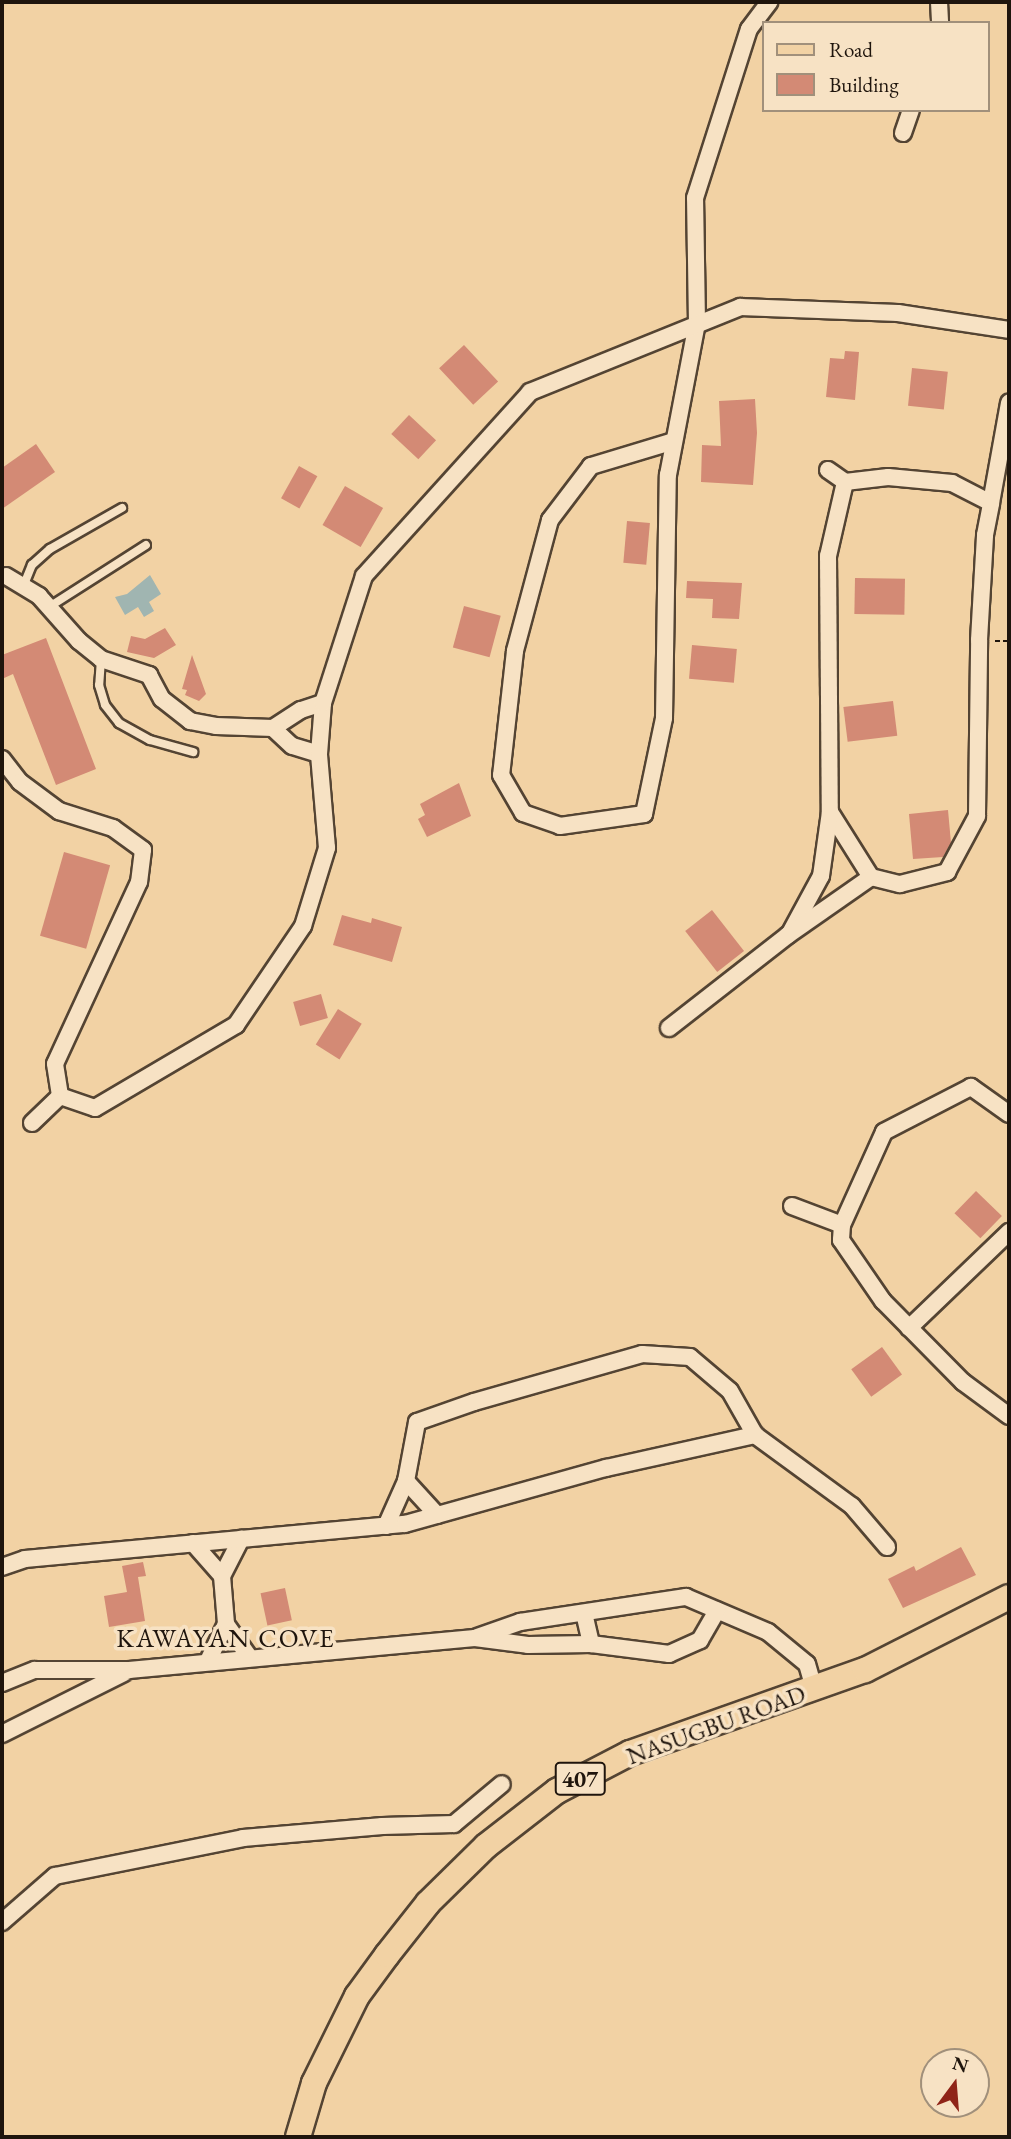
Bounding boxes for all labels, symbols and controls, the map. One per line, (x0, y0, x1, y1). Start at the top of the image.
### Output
legend (762, 21, 990, 112)
text: Road (829, 36, 873, 63)
text: Building (829, 71, 899, 98)
district label: KAWAYAN COVE (118, 1623, 334, 1655)
street label: NASUGBU ROAD (623, 1679, 809, 1771)
road number: 407 (554, 1760, 606, 1798)
north arrow (920, 2048, 990, 2118)
text: N (950, 2050, 971, 2078)

